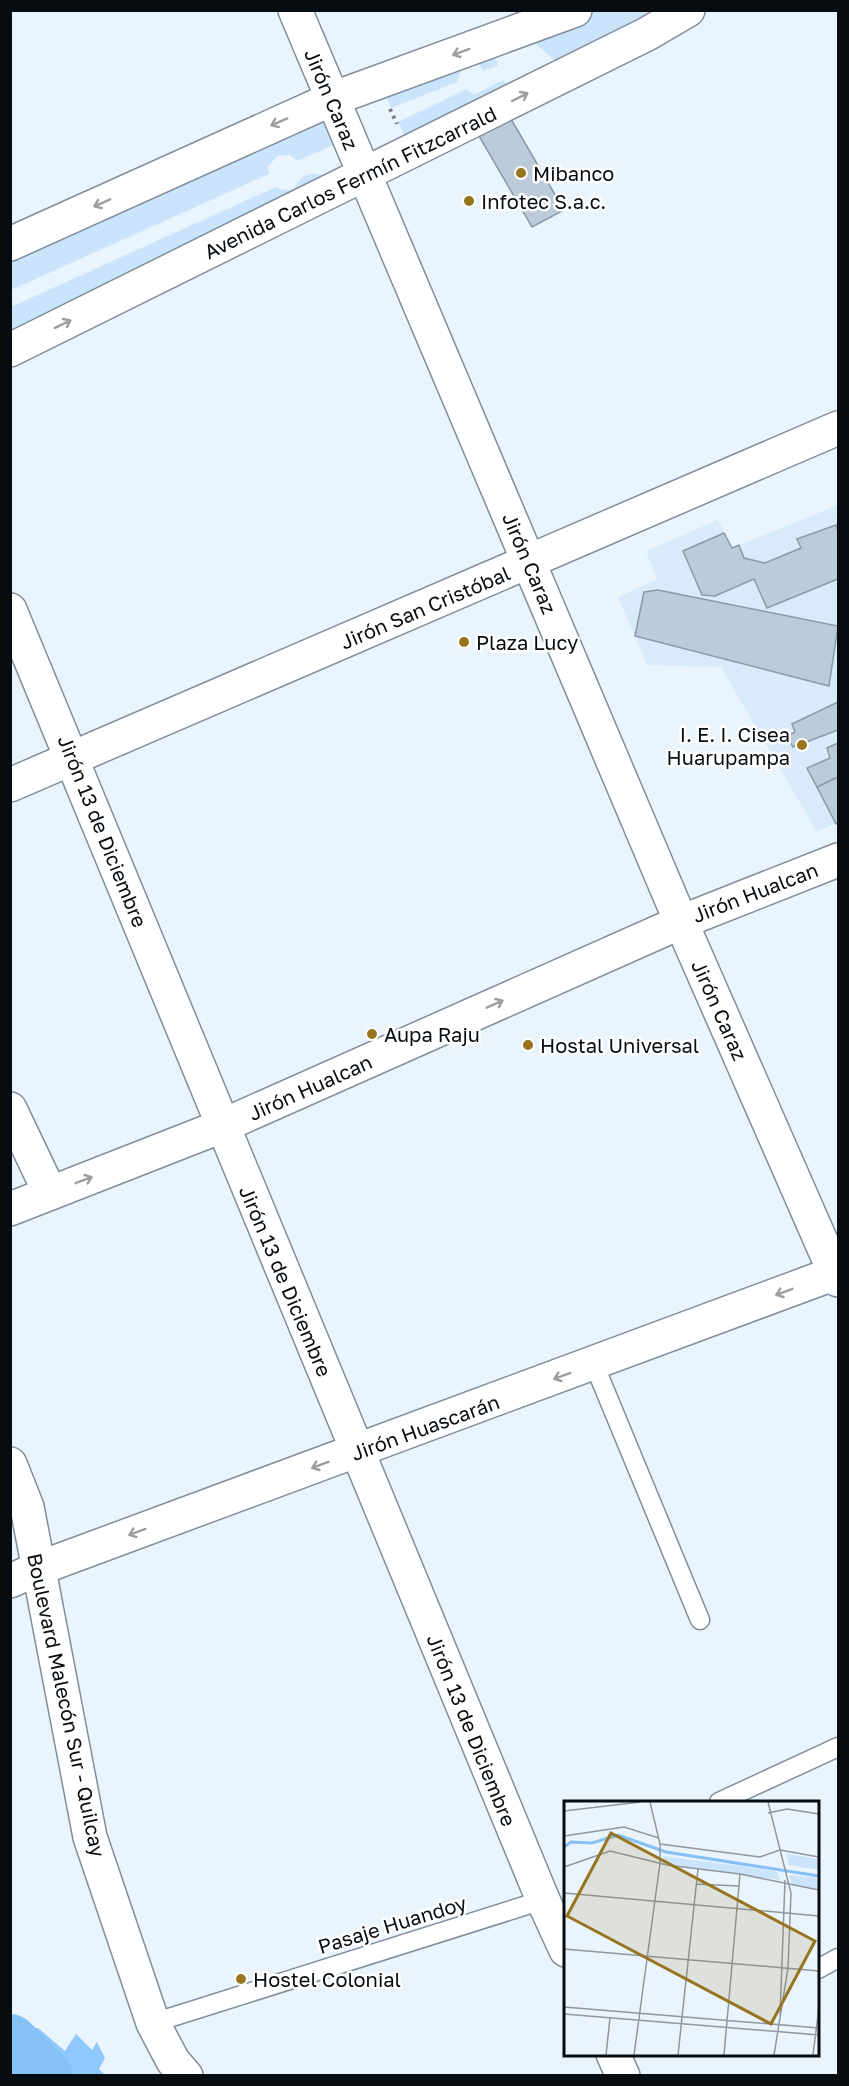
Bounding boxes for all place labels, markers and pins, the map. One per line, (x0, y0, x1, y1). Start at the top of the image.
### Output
place label: Mibanco (533, 161, 614, 185)
marker: Mibanco (514, 166, 528, 180)
place label: Infotec S.a.c. (481, 189, 606, 213)
marker: Infotec S.a.c. (462, 194, 476, 208)
place label: Plaza Lucy (476, 630, 578, 654)
marker: Plaza Lucy (457, 635, 471, 649)
place label: I. E. I. Cisea Huarupampa (667, 722, 790, 769)
marker: I. E. I. Cisea Huarupampa (795, 738, 809, 752)
place label: Aupa Raju (384, 1022, 480, 1046)
marker: Aupa Raju (365, 1027, 379, 1041)
place label: Hostal Universal (540, 1033, 699, 1057)
marker: Hostal Universal (521, 1038, 535, 1052)
place label: Hostel Colonial (253, 1967, 401, 1991)
marker: Hostel Colonial (234, 1972, 248, 1986)

